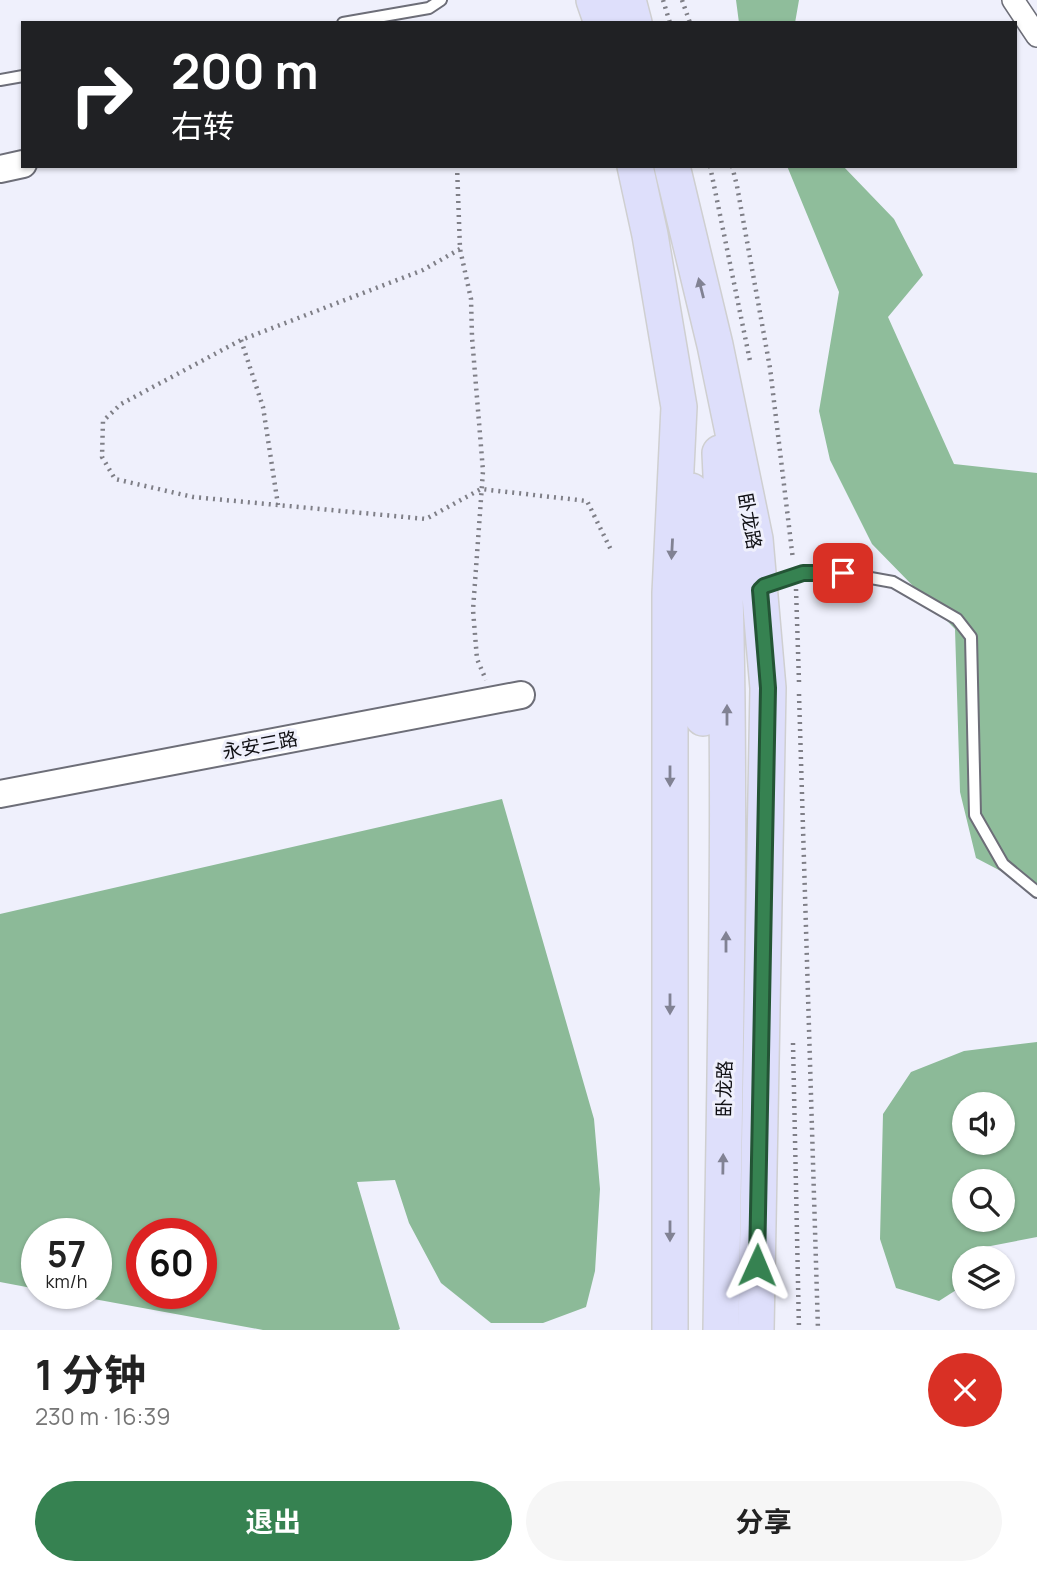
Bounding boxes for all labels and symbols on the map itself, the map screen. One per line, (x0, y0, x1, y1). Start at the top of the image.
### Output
one-way arrow (696, 277, 707, 299)
street label: 卧龙路 (732, 491, 768, 551)
one-way arrow (666, 538, 677, 560)
pin (813, 543, 873, 603)
one-way arrow (721, 704, 733, 726)
street label: 永安三路 (220, 725, 300, 765)
one-way arrow (664, 765, 676, 787)
one-way arrow (720, 931, 732, 953)
one-way arrow (664, 993, 676, 1015)
street label: 卧龙路 (711, 1060, 737, 1118)
one-way arrow (717, 1153, 729, 1175)
speed limit sign: 60 (126, 1218, 217, 1309)
one-way arrow (664, 1220, 676, 1242)
position arrow (720, 1228, 794, 1302)

